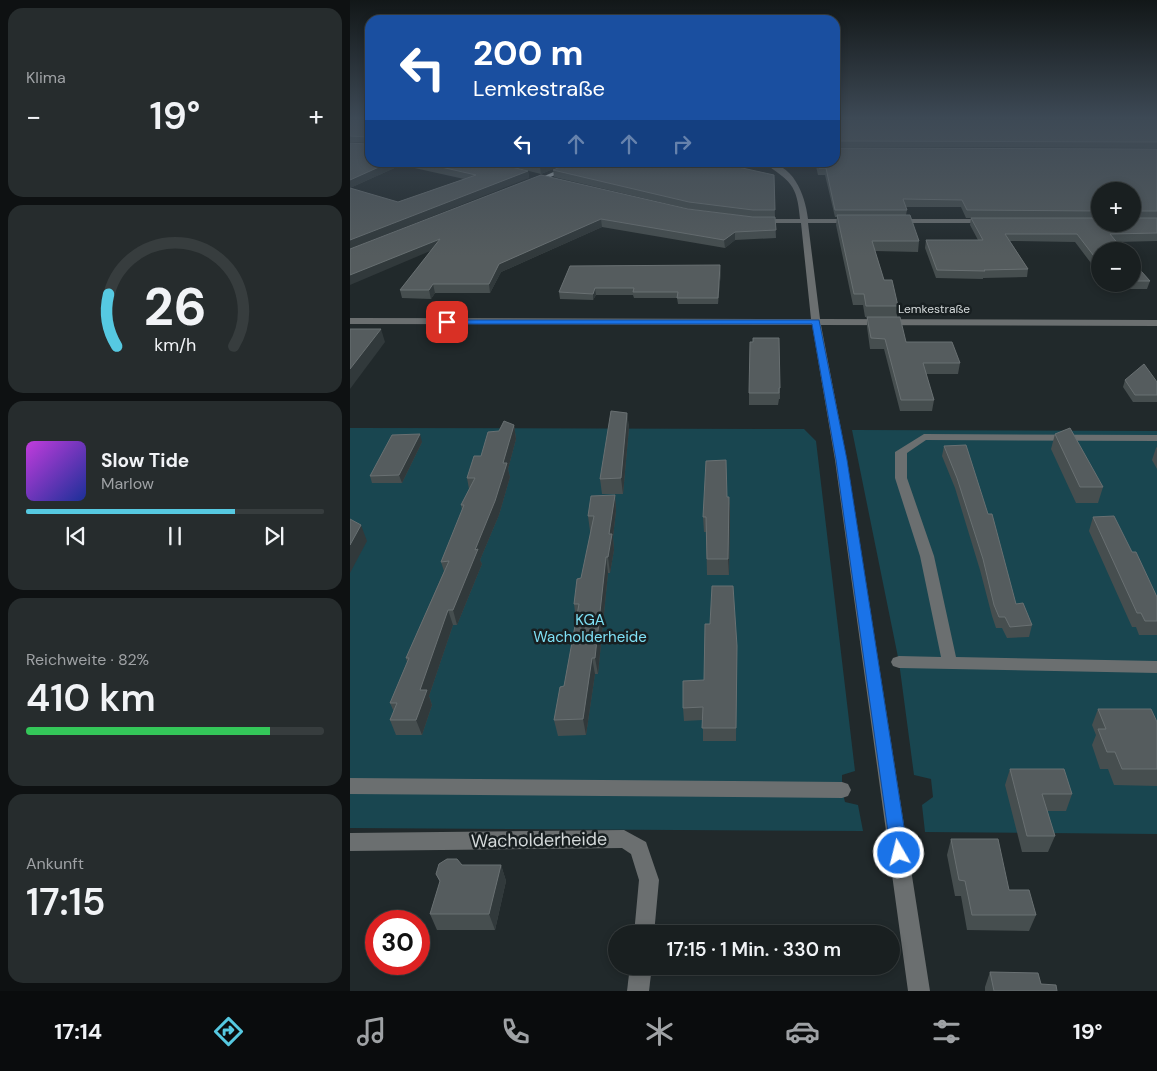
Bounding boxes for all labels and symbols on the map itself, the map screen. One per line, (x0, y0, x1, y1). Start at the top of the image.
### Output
pin (426, 301, 468, 343)
street label: Lemkestraße (898, 301, 970, 317)
park label: KGA Wacholderheide (533, 610, 647, 647)
position arrow (872, 826, 924, 878)
street label: Wacholderheide (471, 827, 607, 853)
speed limit sign: 30 (365, 910, 430, 975)

